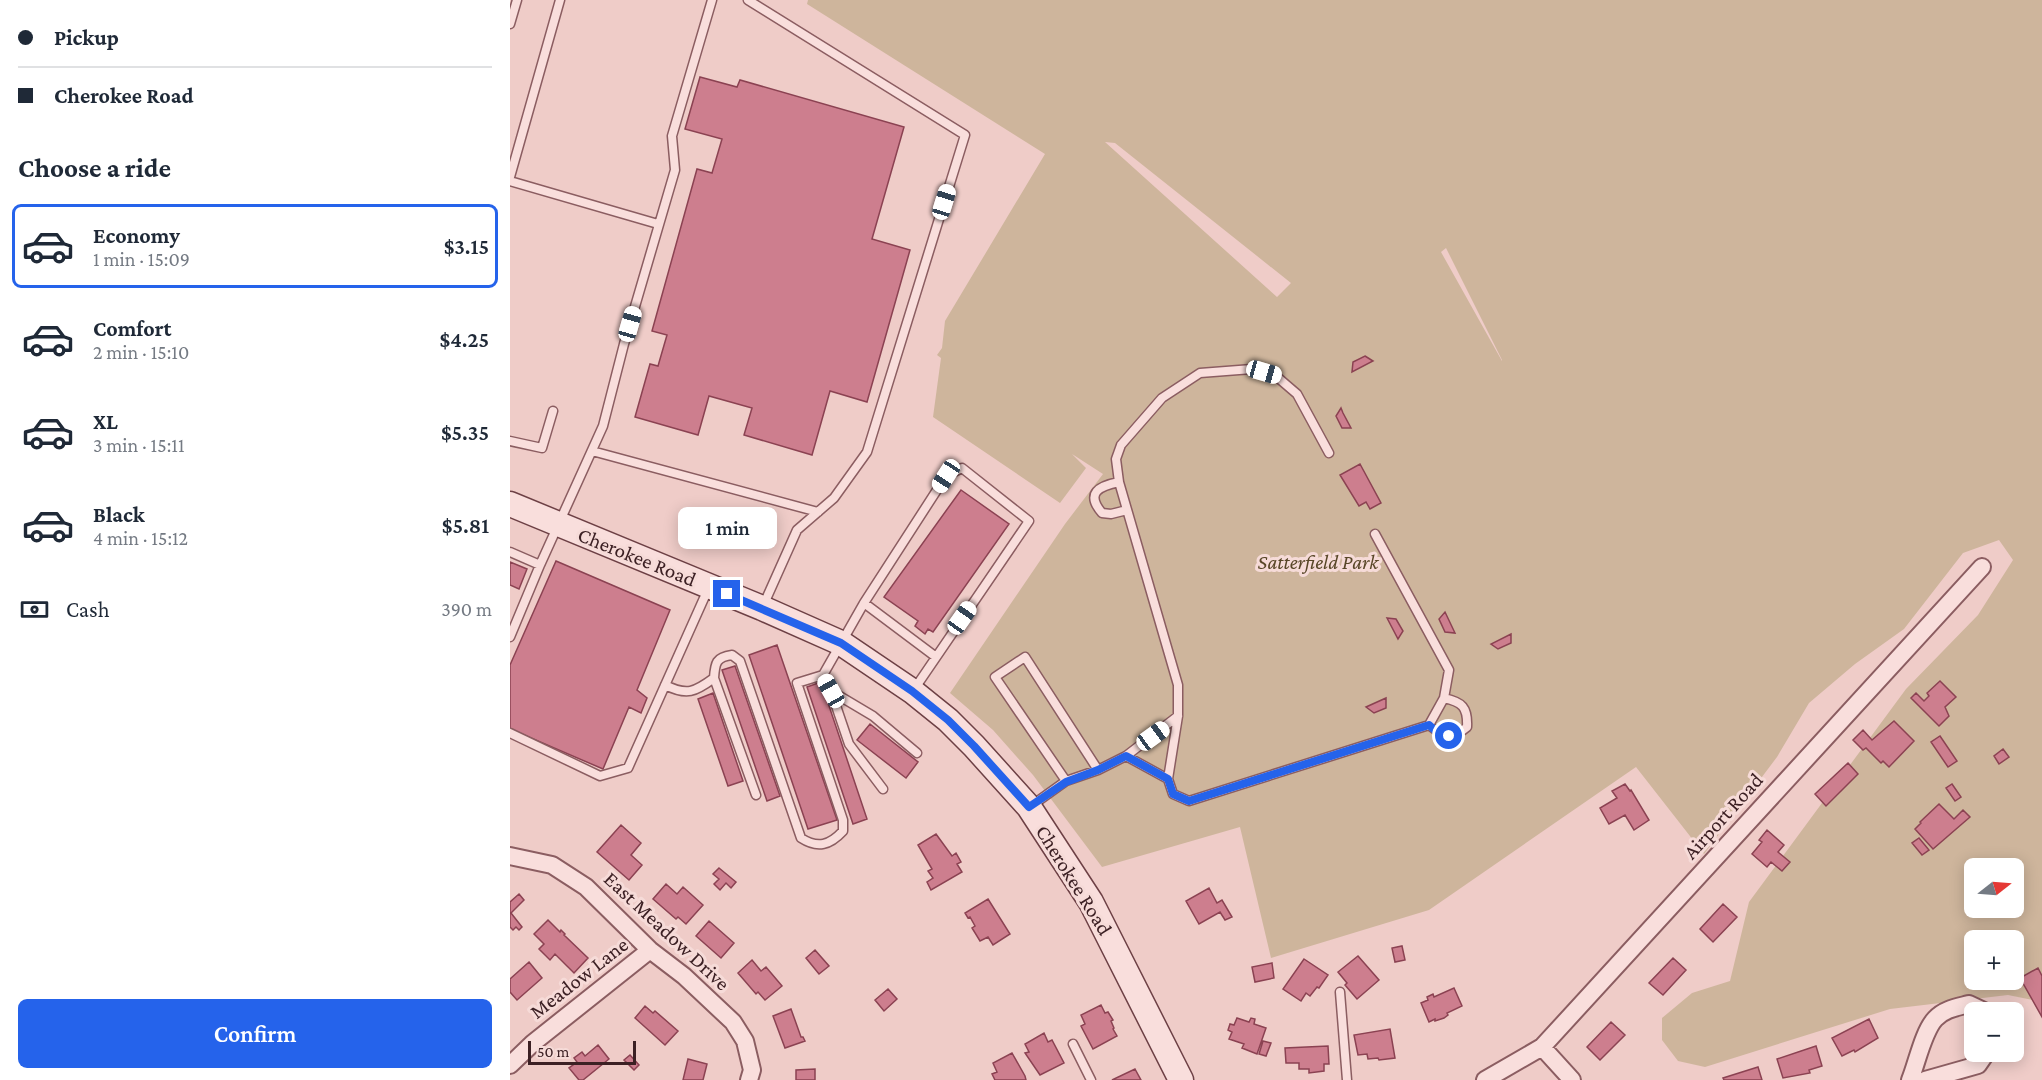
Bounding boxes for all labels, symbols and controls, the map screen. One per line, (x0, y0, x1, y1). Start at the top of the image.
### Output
text: Pickup (54, 25, 119, 50)
text: Cherokee Road (54, 83, 194, 108)
text: Choose a ride (18, 153, 171, 183)
car (930, 182, 958, 222)
icon: car (21, 219, 75, 273)
text: Economy (93, 223, 180, 248)
text: $3.15 (444, 234, 489, 259)
text: 1 min · 15:09 (93, 248, 190, 270)
car (616, 304, 644, 344)
icon: car (21, 312, 75, 366)
text: Comfort (93, 316, 171, 341)
text: $4.25 (439, 327, 489, 352)
text: 2 min · 15:10 (93, 341, 189, 363)
car (1244, 358, 1284, 386)
icon: car (21, 405, 75, 459)
text: XL (93, 409, 118, 434)
text: $5.35 (441, 420, 489, 445)
text: 3 min · 15:11 (93, 434, 185, 456)
car (929, 456, 963, 496)
icon: car (21, 498, 75, 552)
text: Black (93, 502, 145, 527)
callout: 1 min (678, 507, 776, 549)
text: $5.81 (442, 513, 489, 538)
text: 1 min (705, 517, 750, 539)
street label: Cherokee Road (574, 522, 700, 592)
text: 4 min · 15:12 (93, 527, 188, 549)
park label: Satterfield Park (1258, 550, 1379, 574)
route end (713, 580, 740, 607)
icon: cash (18, 593, 51, 626)
text: Cash (66, 597, 110, 622)
text: 390 m (441, 598, 492, 620)
car (944, 598, 980, 638)
car (814, 671, 848, 711)
car (1133, 718, 1173, 754)
route start (1435, 722, 1462, 749)
street label: Airport Road (1678, 768, 1768, 864)
street label: Cherokee Road (1031, 821, 1117, 939)
north arrow (1964, 858, 2024, 918)
map controls (1964, 858, 2024, 1062)
street label: East Meadow Drive (599, 867, 735, 995)
button: + (1964, 930, 2024, 990)
street label: Meadow Lane (525, 932, 633, 1024)
button: Confirm (18, 999, 492, 1068)
button: − (1964, 1002, 2024, 1062)
scale bar (528, 1038, 636, 1066)
text: 50 m (537, 1043, 569, 1060)

